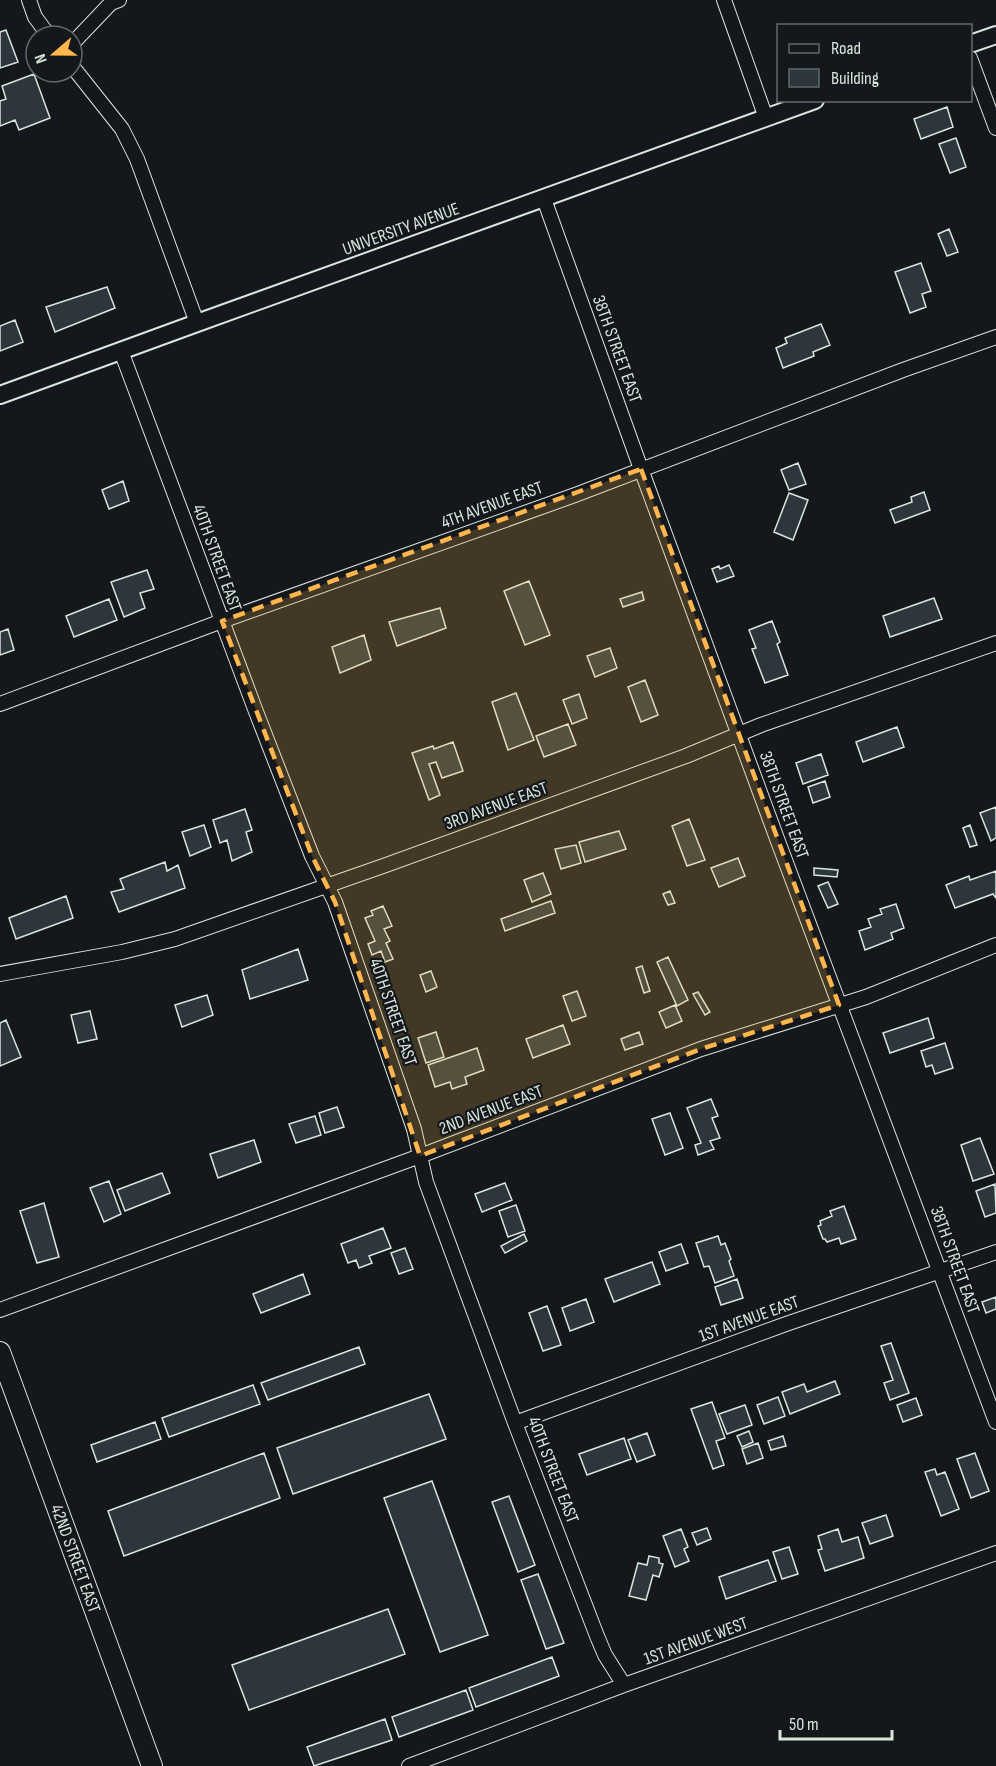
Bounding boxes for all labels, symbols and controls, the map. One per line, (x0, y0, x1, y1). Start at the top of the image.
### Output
north arrow (24, 24, 84, 84)
legend (777, 24, 972, 102)
text: Road (831, 38, 861, 59)
text: N (31, 51, 52, 66)
text: Building (831, 68, 879, 89)
street label: UNIVERSITY AVENUE (340, 198, 462, 260)
street label: 38TH STREET EAST (588, 292, 646, 406)
street label: 4TH AVENUE EAST (438, 477, 546, 533)
street label: 40TH STREET EAST (188, 502, 246, 614)
street label: 38TH STREET EAST (755, 748, 813, 862)
street label: 3RD AVENUE EAST (441, 778, 551, 834)
street label: 40TH STREET EAST (365, 955, 421, 1069)
street label: 2ND AVENUE EAST (436, 1081, 546, 1139)
street label: 38TH STREET EAST (926, 1203, 984, 1317)
street label: 1ST AVENUE EAST (696, 1291, 802, 1347)
street label: 40TH STREET EAST (523, 1414, 583, 1526)
street label: 42ND STREET EAST (46, 1501, 105, 1616)
street label: 1ST AVENUE WEST (641, 1612, 751, 1670)
scale bar (780, 1703, 892, 1741)
text: 50 m (789, 1714, 819, 1735)

